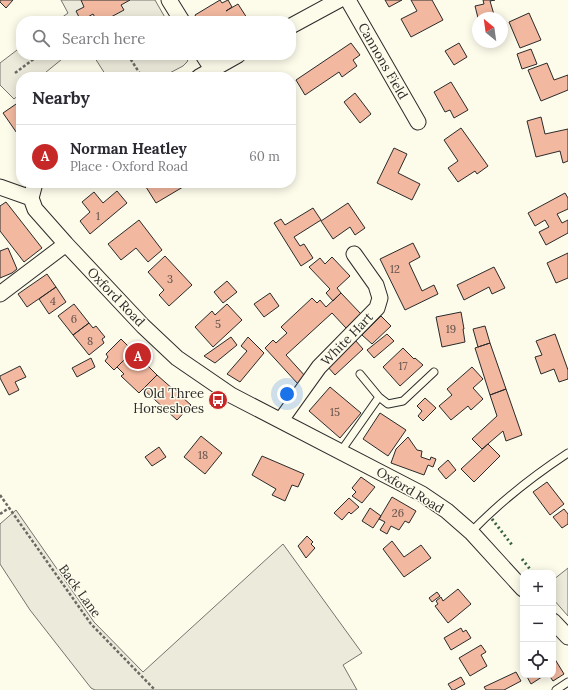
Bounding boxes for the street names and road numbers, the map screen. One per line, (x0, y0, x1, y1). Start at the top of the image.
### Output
street label: Cannons Field (354, 20, 412, 102)
street label: Oxford Road (84, 264, 149, 330)
street label: White Hart (317, 309, 377, 369)
street label: Oxford Road (373, 463, 447, 517)
street label: Back Lane (55, 561, 105, 621)

